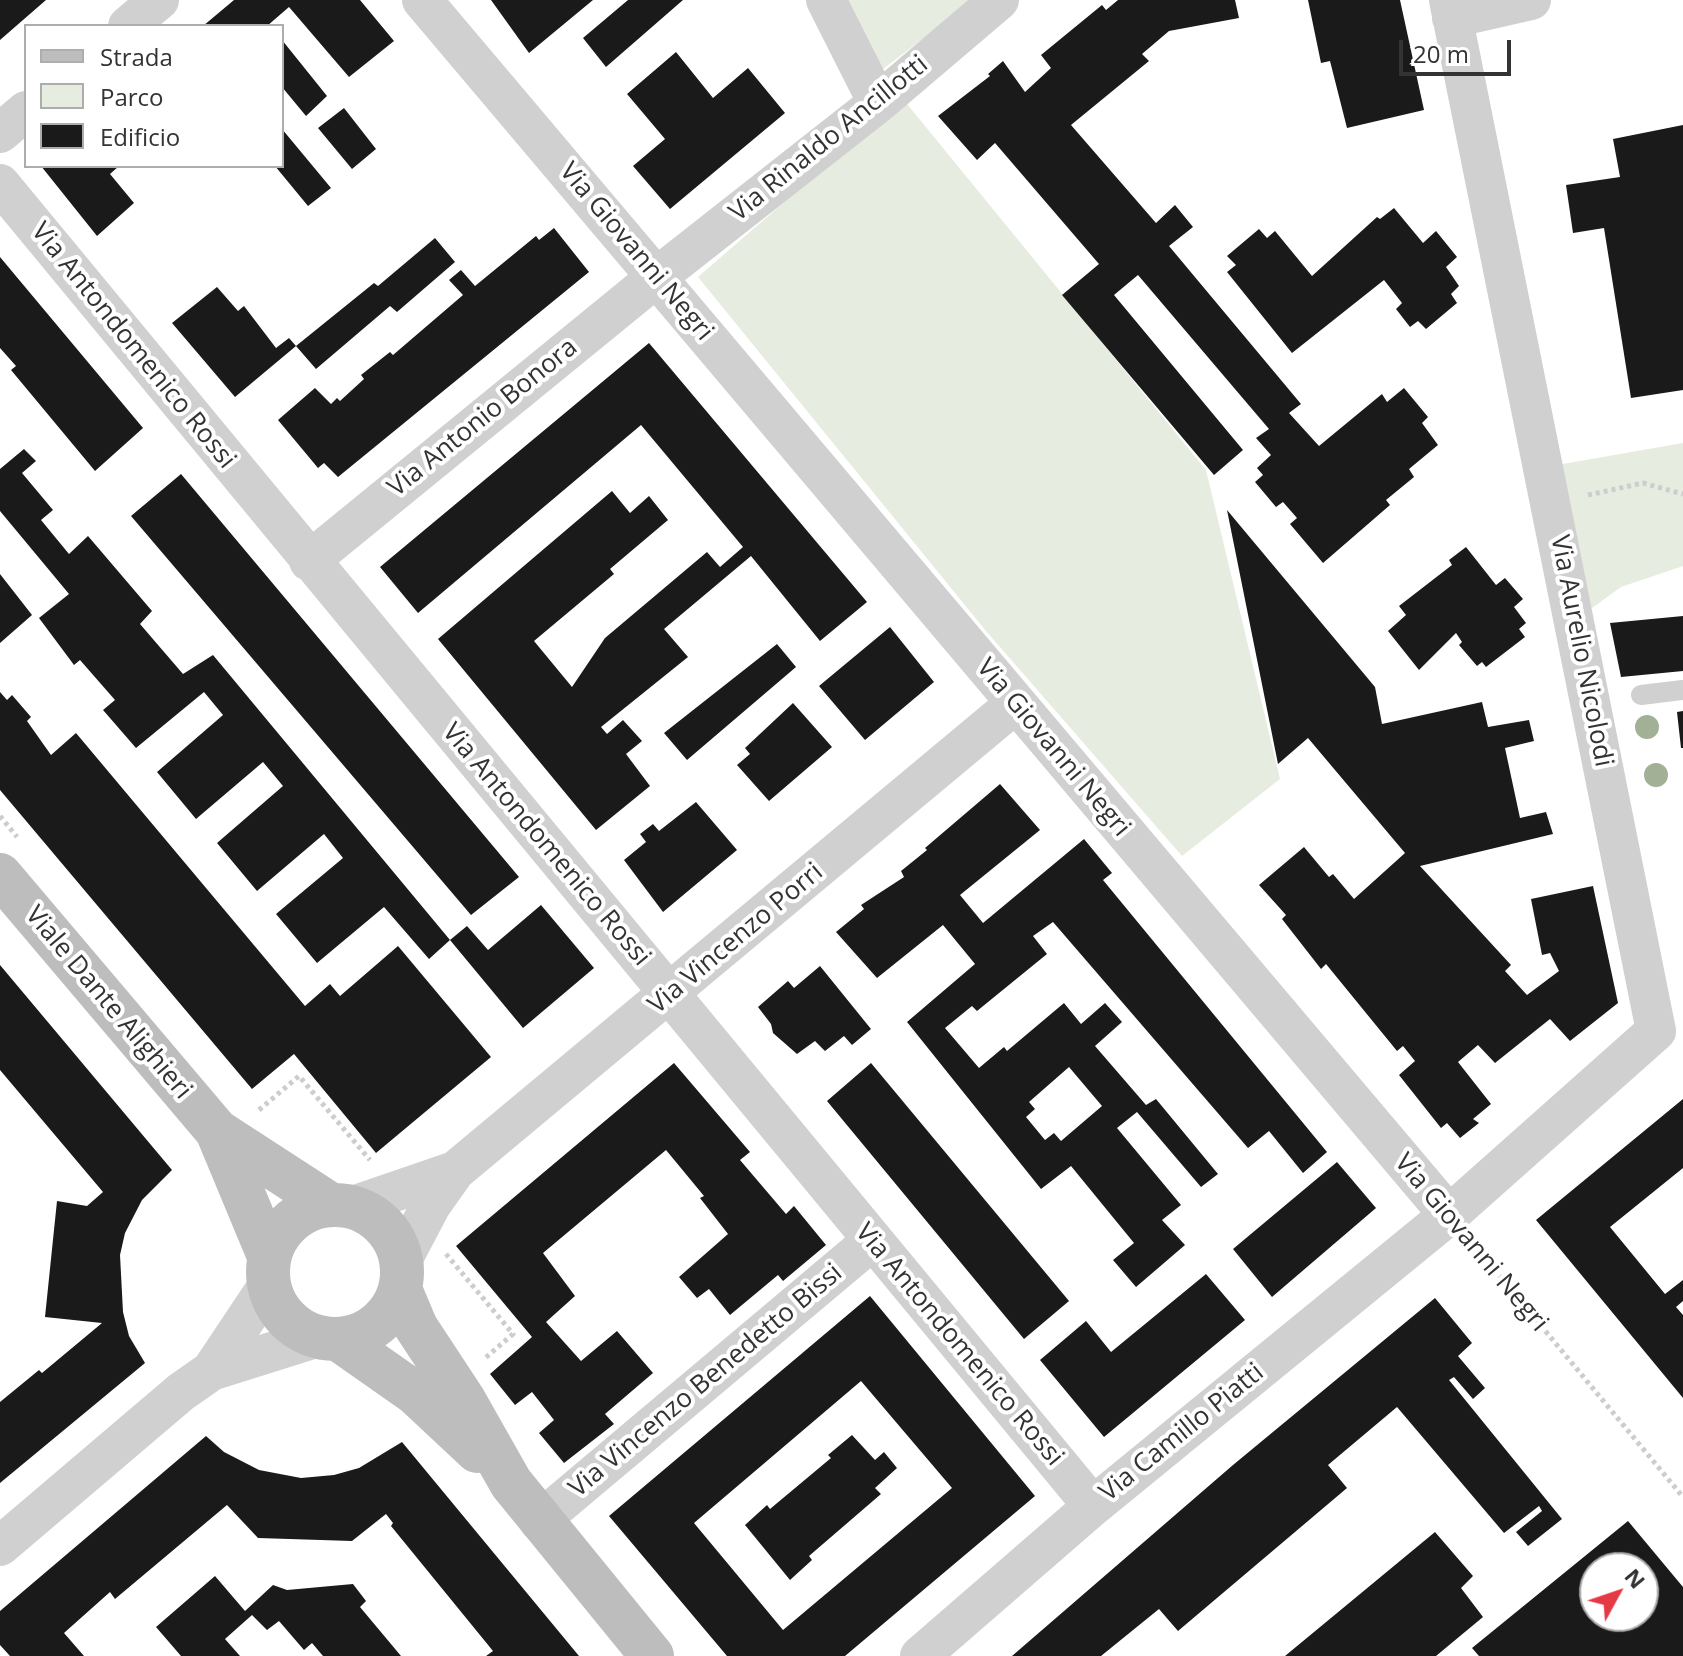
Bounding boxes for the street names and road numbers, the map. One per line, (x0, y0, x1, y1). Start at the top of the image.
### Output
street label: Via Rinaldo Ancillotti (723, 49, 935, 229)
street label: Via Giovanni Negri (553, 157, 719, 347)
street label: Via Antondomenico Rossi (24, 217, 242, 475)
street label: Via Antonio Bonora (382, 332, 584, 504)
street label: Via Aurelio Nicolodi (1543, 533, 1619, 769)
street label: Via Giovanni Negri (970, 653, 1136, 843)
street label: Via Antondomenico Rossi (435, 717, 657, 973)
street label: Via Vincenzo Porri (642, 857, 830, 1021)
street label: Viale Dante Alighieri (18, 900, 198, 1106)
street label: Via Giovanni Negri (1388, 1148, 1554, 1338)
street label: Via Antondomenico Rossi (848, 1217, 1070, 1473)
street label: Via Vincenzo Benedetto Bissi (563, 1258, 849, 1504)
street label: Via Camillo Piatti (1094, 1357, 1270, 1509)

